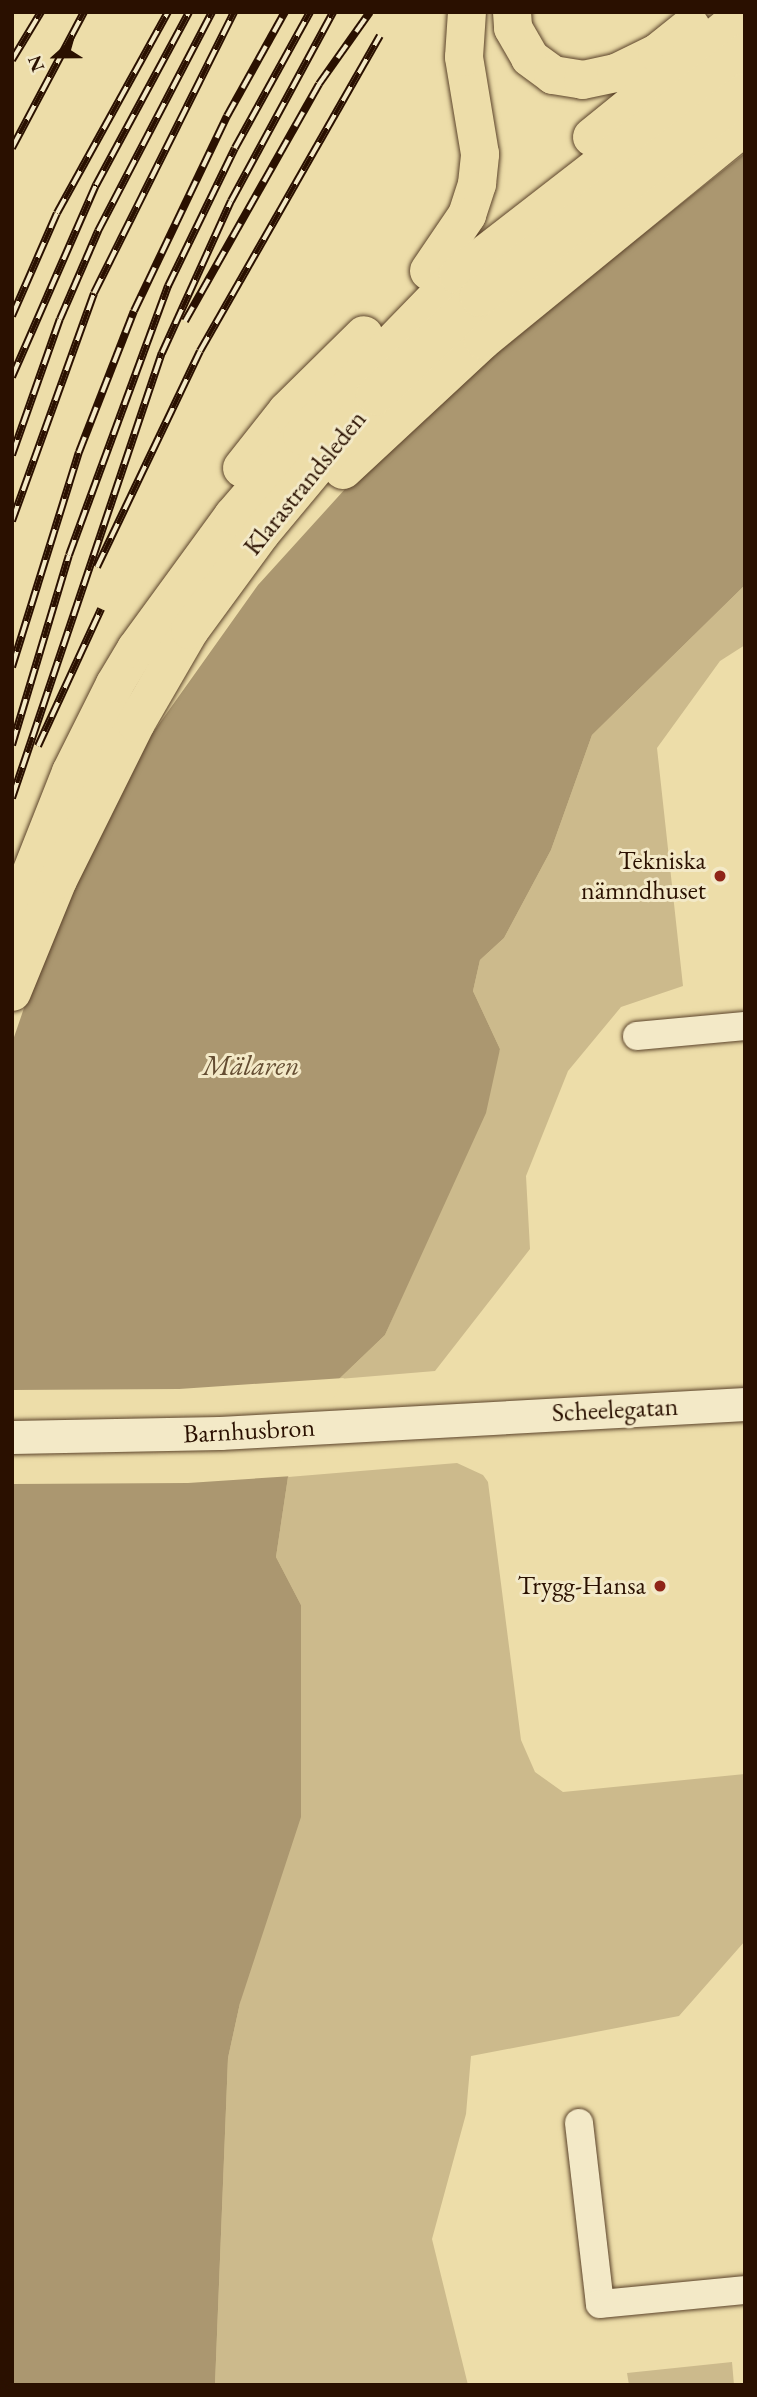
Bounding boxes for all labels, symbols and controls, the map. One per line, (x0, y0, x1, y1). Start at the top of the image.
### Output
north arrow (21, 21, 91, 91)
text: N (22, 52, 50, 75)
street label: Klarastrandsleden (237, 404, 373, 562)
place label: Tekniska nämndhuset (581, 845, 706, 906)
marker: Tekniska nämndhuset (712, 868, 728, 884)
water label: Mälaren (202, 1048, 300, 1082)
street label: Scheelegatan (551, 1391, 679, 1429)
street label: Barnhusbron (182, 1412, 316, 1450)
place label: Trygg-Hansa (517, 1570, 646, 1602)
marker: Trygg-Hansa (652, 1578, 668, 1594)

